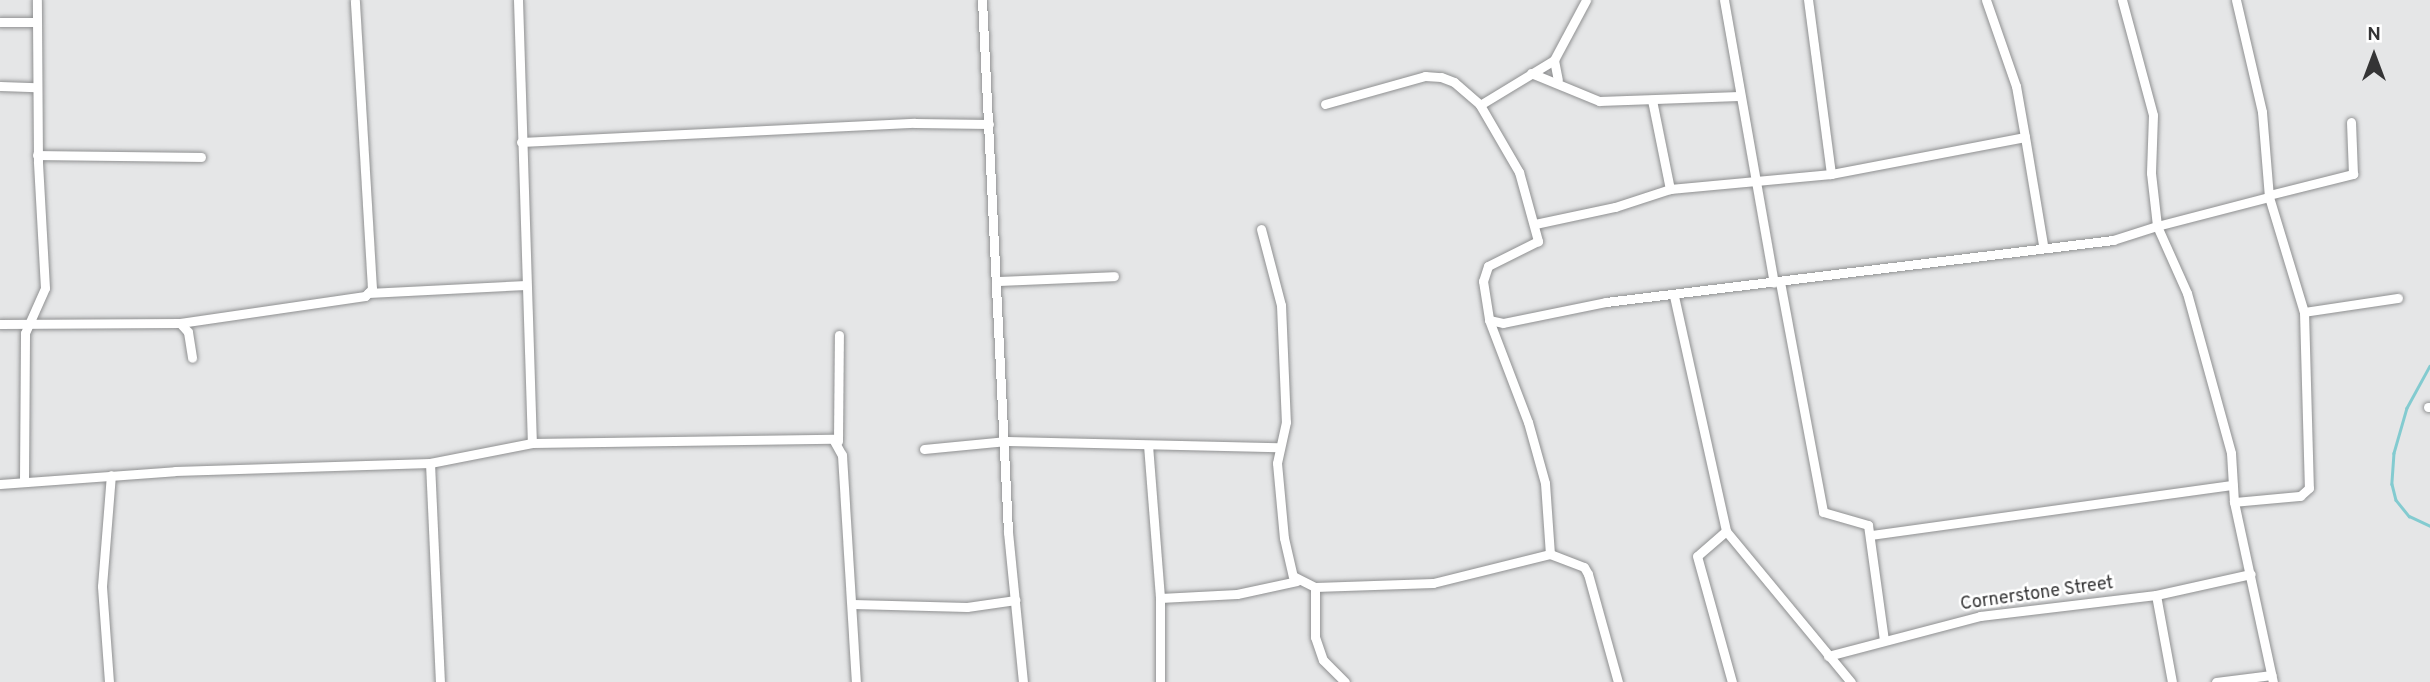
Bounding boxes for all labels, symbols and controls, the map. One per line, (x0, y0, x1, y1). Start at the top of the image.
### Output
north arrow (2339, 21, 2409, 91)
text: N (2367, 23, 2381, 47)
street label: Cornerstone Street (1959, 574, 2115, 616)

